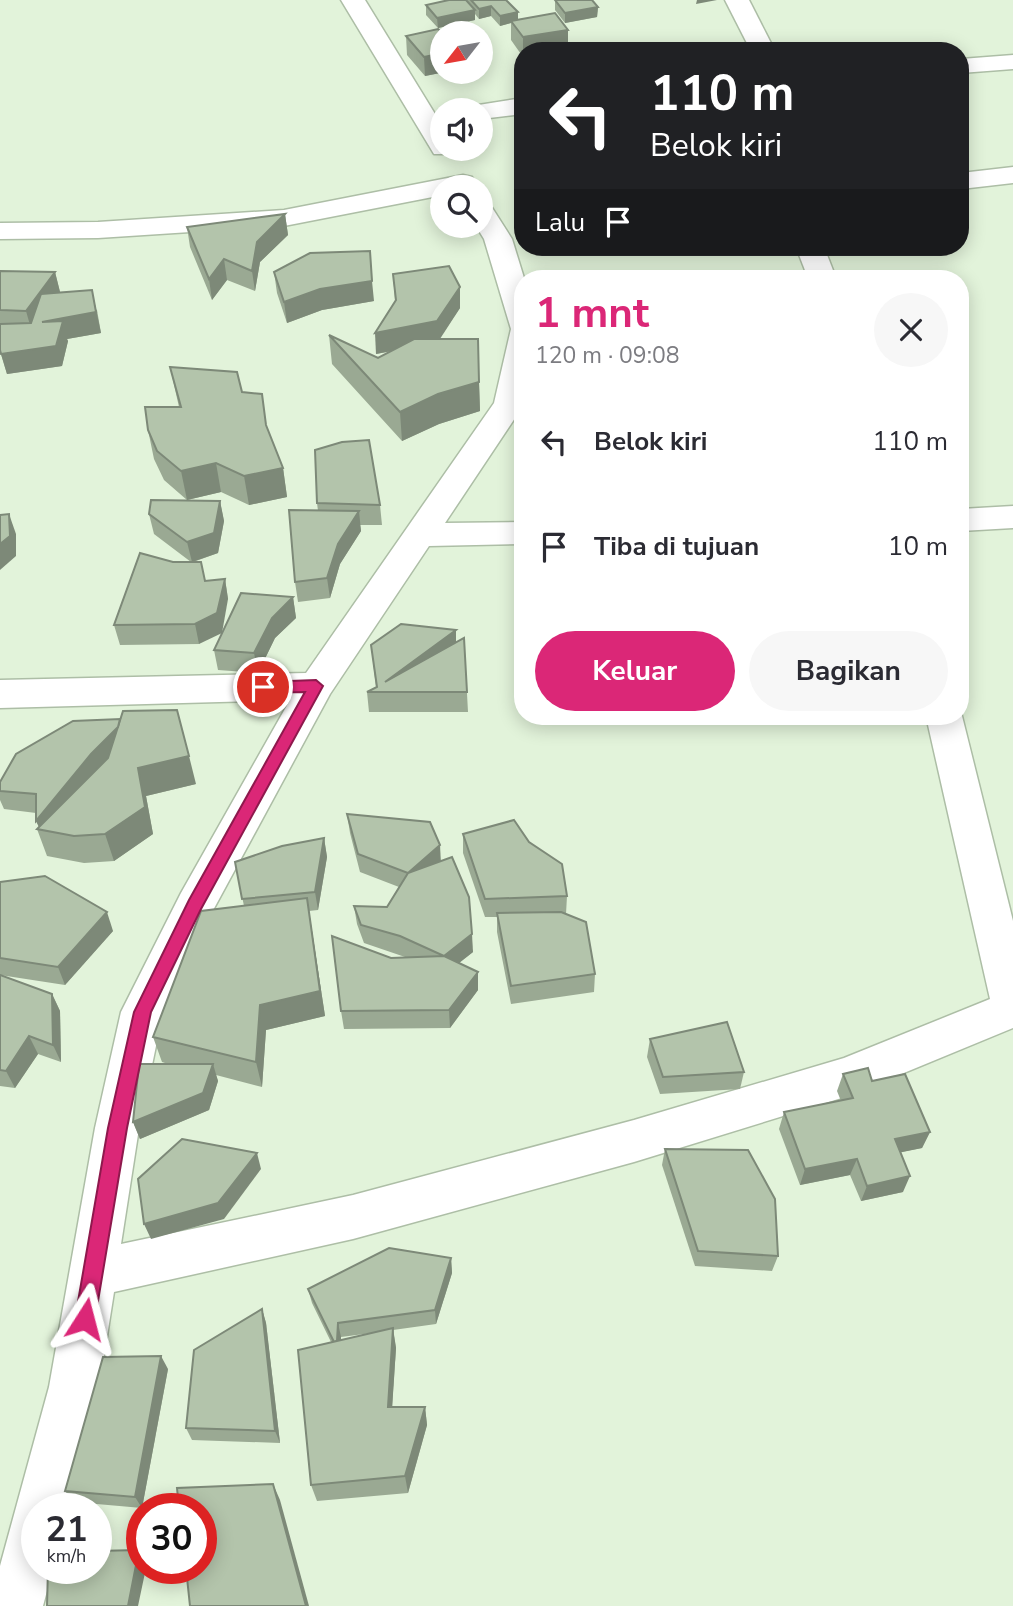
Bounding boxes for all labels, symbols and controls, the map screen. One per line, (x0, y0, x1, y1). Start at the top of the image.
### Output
north arrow (430, 21, 494, 84)
map controls (430, 21, 493, 238)
text: 110 m (650, 60, 794, 127)
icon: left (535, 70, 626, 161)
button: sound (430, 98, 493, 161)
text: Belok kiri (650, 124, 782, 167)
button: search (430, 175, 493, 238)
icon: arrive (599, 203, 637, 241)
text: Lalu (535, 205, 585, 240)
text: 1 mnt (535, 285, 649, 342)
button: close (874, 293, 948, 367)
text: 120 m · 09:08 (535, 340, 680, 371)
icon: left (535, 423, 573, 461)
text: Belok kiri (594, 424, 707, 459)
text: 110 m (872, 424, 948, 459)
icon: arrive (535, 528, 573, 566)
text: Tiba di tujuan (594, 529, 759, 564)
text: 10 m (888, 529, 948, 564)
button: Keluar (535, 631, 735, 711)
button: Bagikan (749, 631, 948, 711)
pin (233, 657, 293, 717)
icon: arrive (244, 668, 282, 706)
position arrow (48, 1282, 122, 1356)
speed limit sign: 30 (126, 1493, 217, 1584)
text: 21 (45, 1506, 88, 1553)
text: km/h (47, 1544, 86, 1568)

